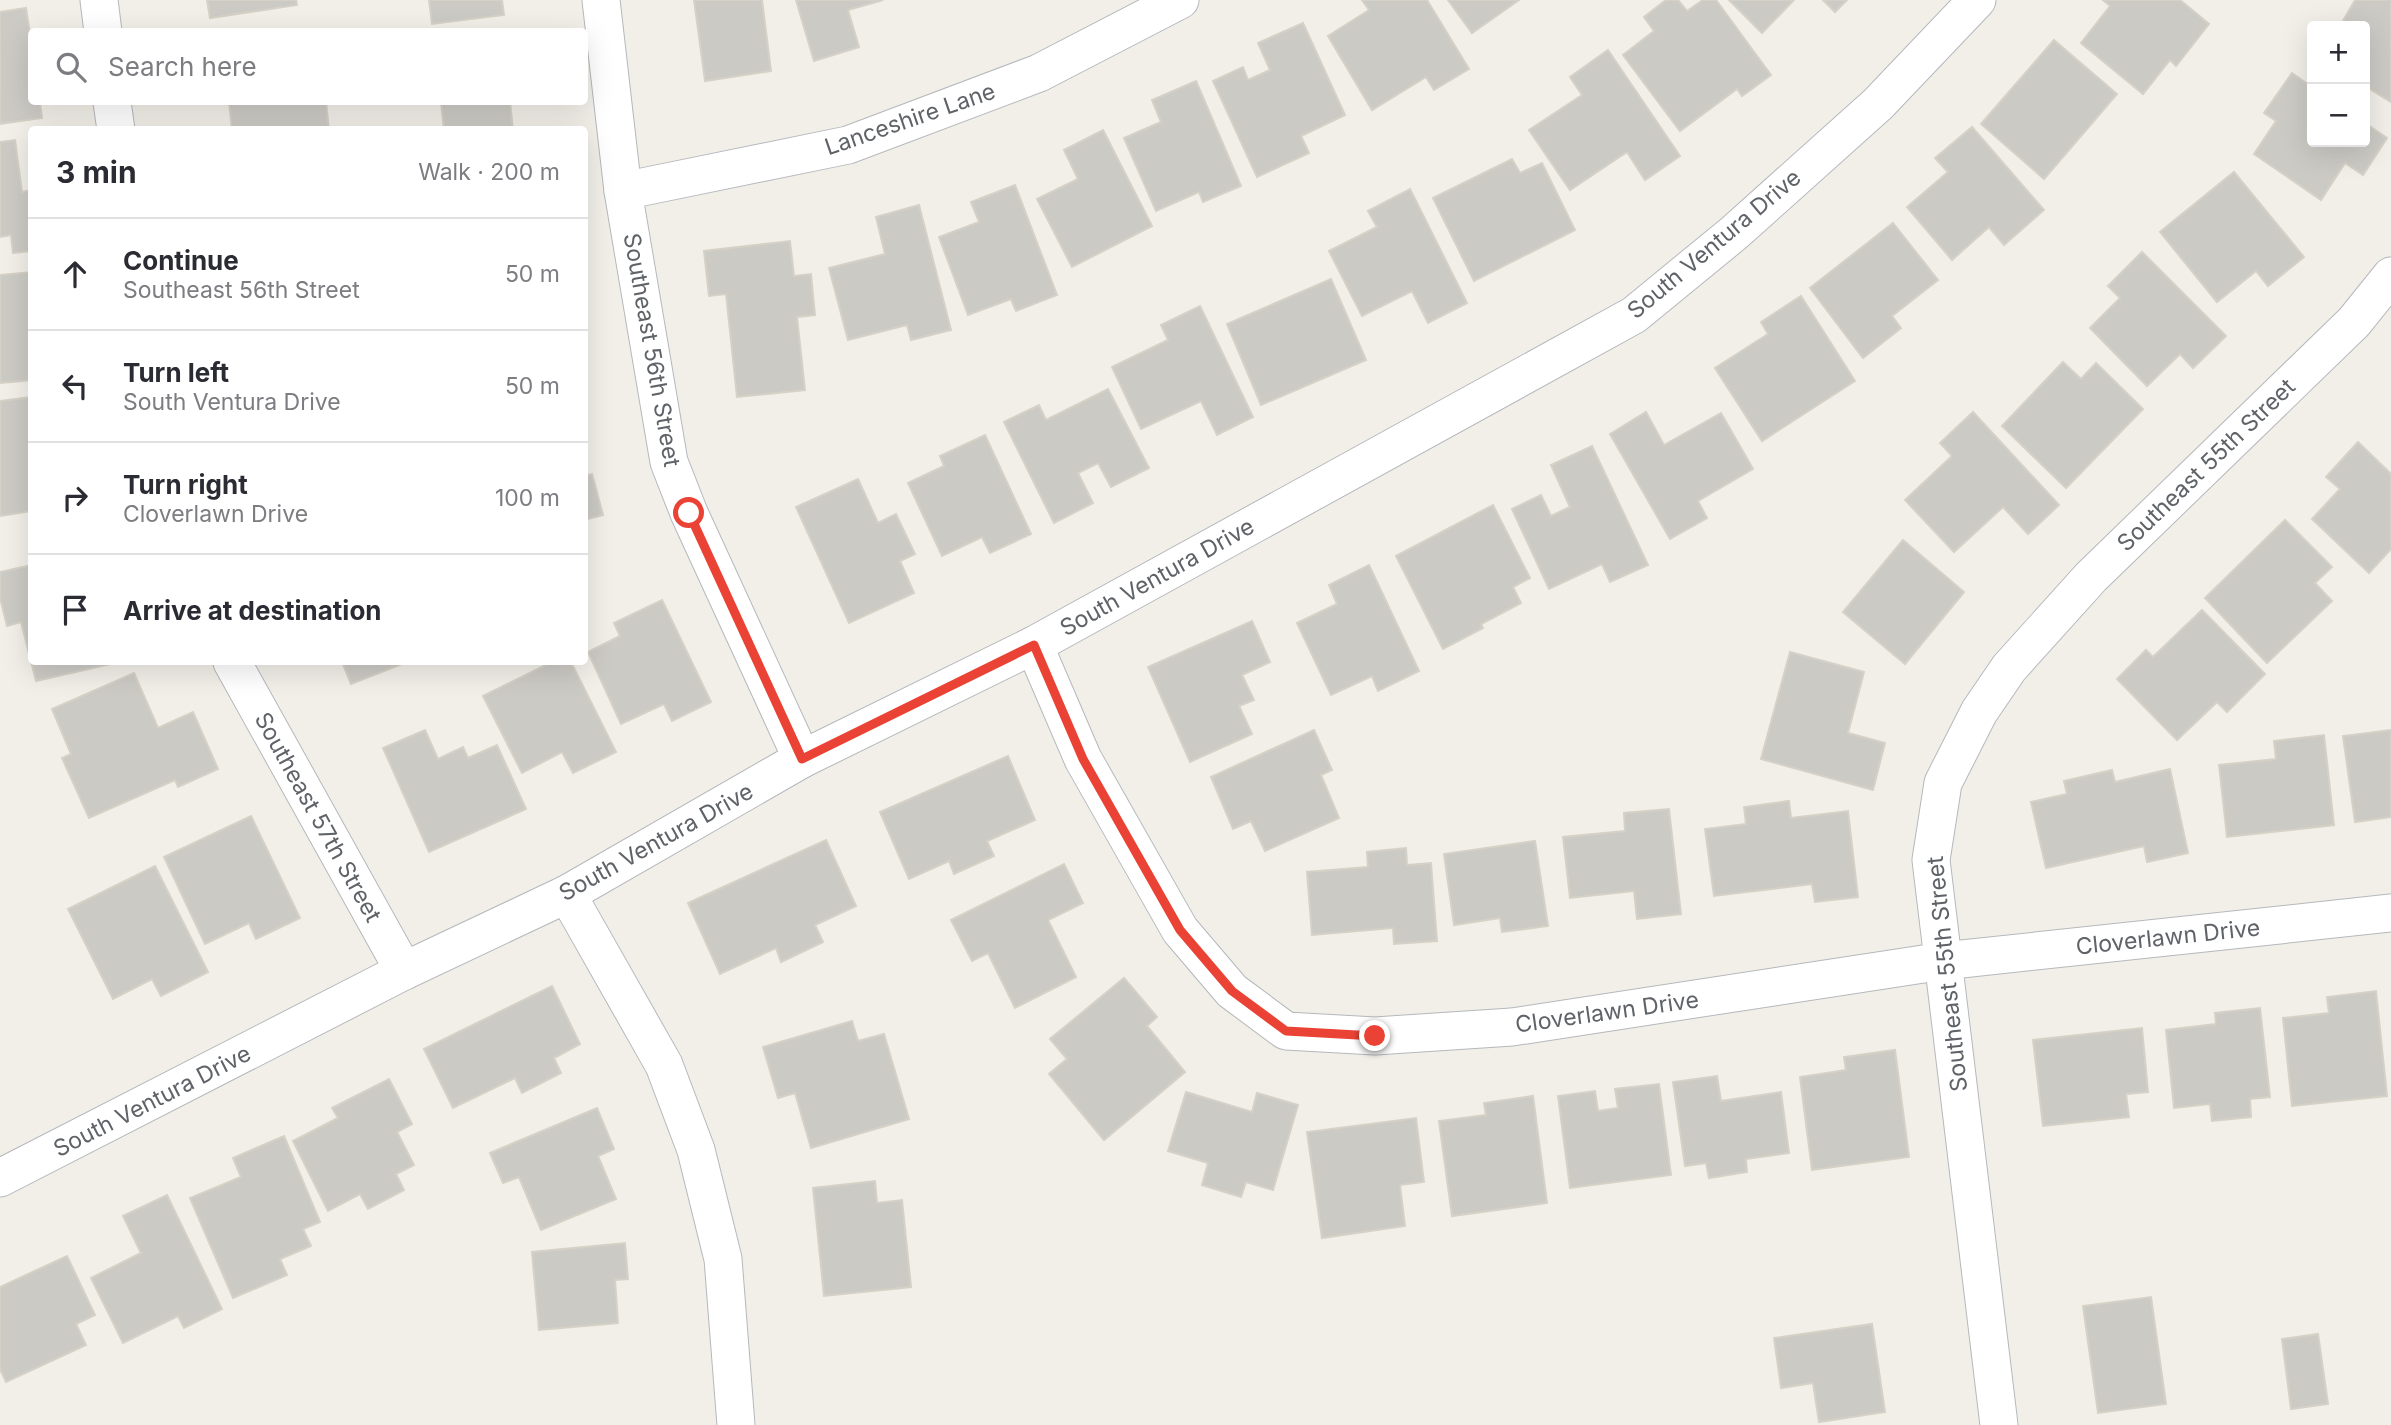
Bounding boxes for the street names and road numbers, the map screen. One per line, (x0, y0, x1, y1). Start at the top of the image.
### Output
street label: Lanceshire Lane (821, 77, 999, 161)
street label: South Ventura Drive (1622, 163, 1806, 325)
street label: Southeast 56th Street (618, 231, 686, 469)
street label: Southeast 55th Street (2111, 372, 2301, 557)
street label: South Ventura Drive (1055, 512, 1259, 642)
street label: Southeast 57th Street (249, 707, 388, 927)
street label: South Ventura Drive (554, 777, 758, 907)
street label: Southeast 55th Street (1921, 855, 1973, 1093)
street label: Cloverlawn Drive (2075, 913, 2261, 961)
street label: Cloverlawn Drive (1513, 985, 1701, 1039)
street label: South Ventura Drive (49, 1039, 255, 1163)

